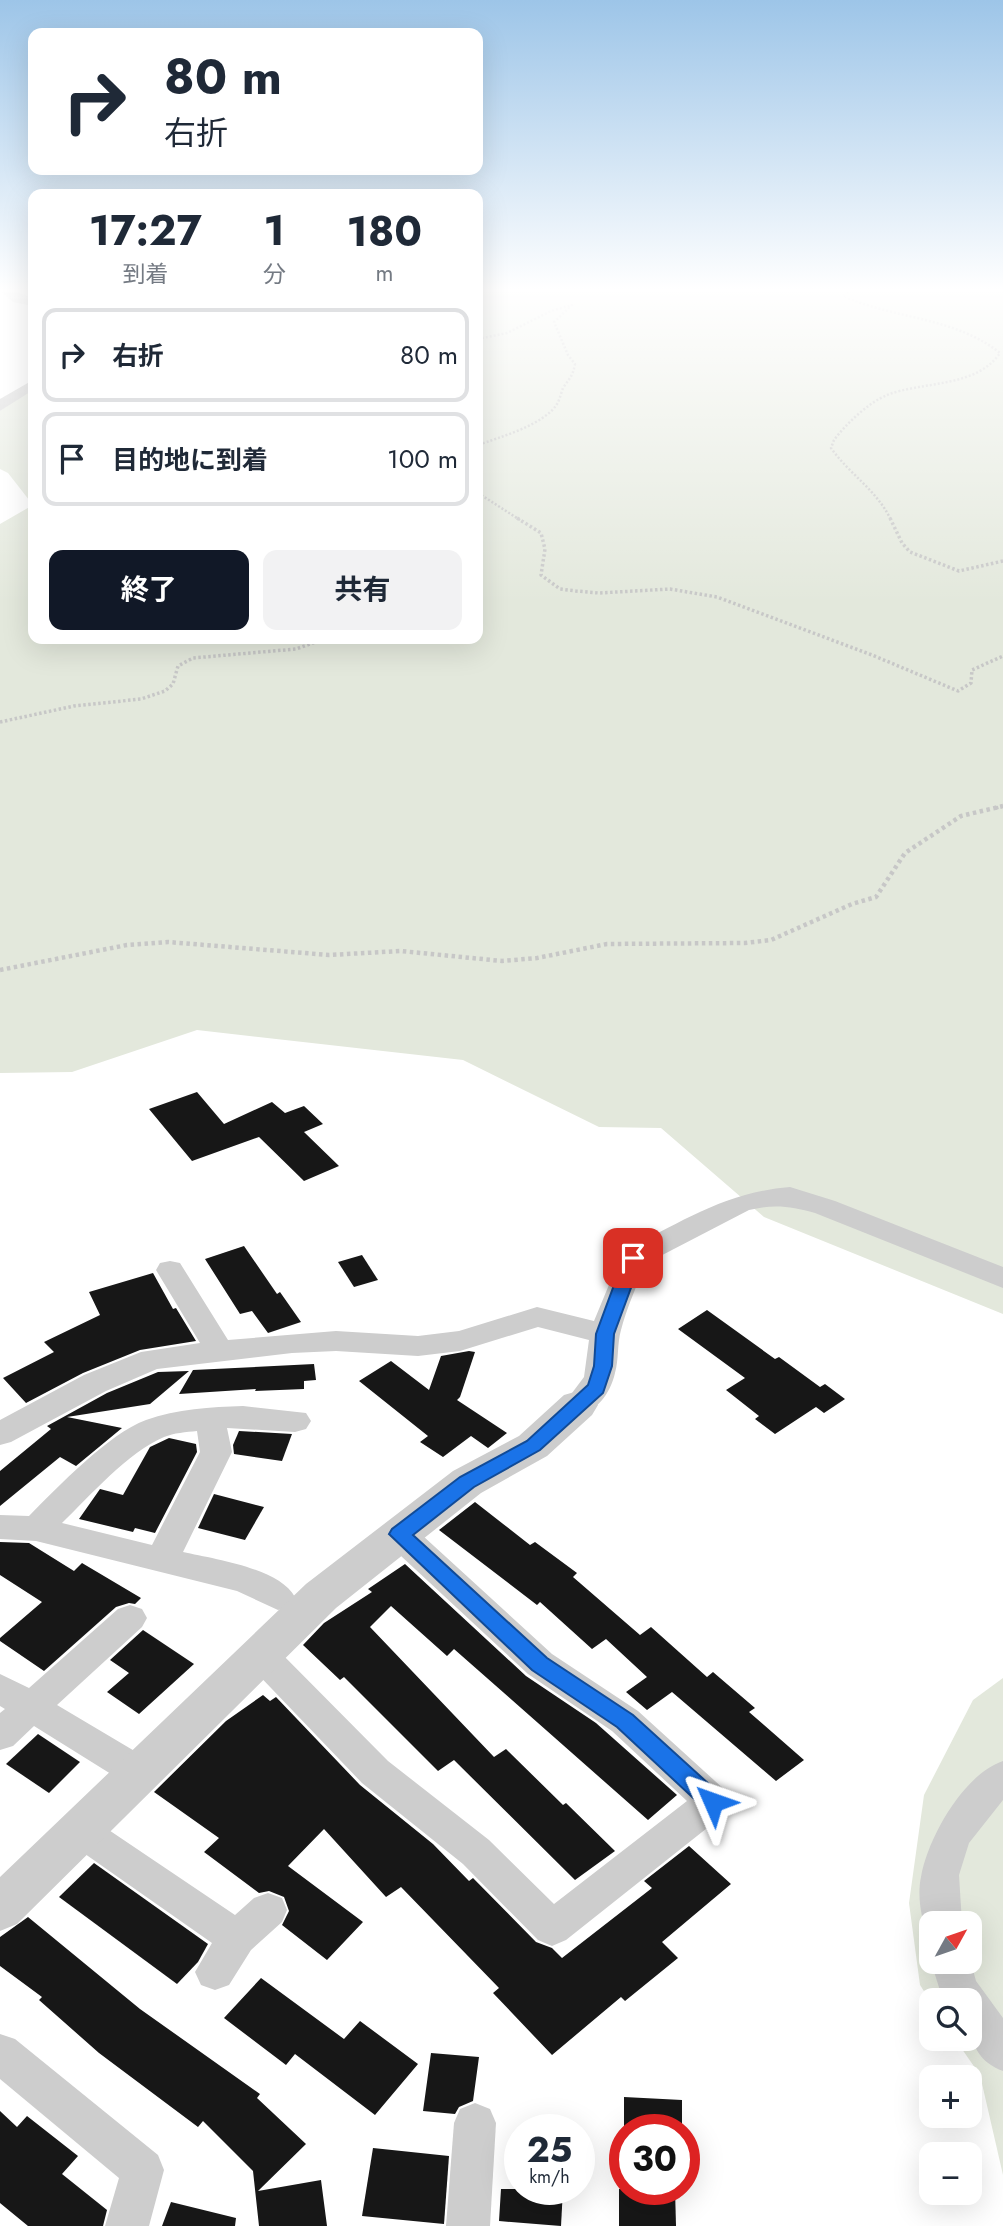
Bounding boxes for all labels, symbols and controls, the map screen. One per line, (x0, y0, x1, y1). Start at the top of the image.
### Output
text: 80 m (164, 42, 282, 112)
icon: right (49, 56, 140, 147)
text: 右折 (164, 110, 228, 156)
text: 17:27 (89, 200, 202, 261)
text: 1 (264, 200, 285, 261)
text: 180 (347, 201, 422, 262)
text: m (375, 256, 393, 290)
text: 到着 (122, 257, 168, 291)
text: 分 (263, 257, 286, 291)
icon: right (53, 336, 91, 374)
text: 80 m (400, 336, 458, 374)
text: 右折 (112, 337, 164, 375)
icon: arrive (53, 440, 91, 478)
text: 100 m (387, 440, 458, 478)
text: 目的地に到着 (112, 441, 268, 479)
button: 終了 (49, 550, 249, 630)
button: 共有 (263, 550, 462, 630)
pin (603, 1228, 663, 1288)
icon: arrive (614, 1239, 652, 1277)
position arrow (676, 1765, 750, 1839)
north arrow (919, 1911, 982, 1974)
map controls (919, 1911, 982, 2205)
button: search (919, 1988, 982, 2051)
button: + (919, 2065, 982, 2128)
speed limit sign: 30 (609, 2114, 700, 2205)
text: 25 (527, 2125, 572, 2175)
button: − (919, 2142, 982, 2205)
text: km/h (529, 2164, 570, 2190)

